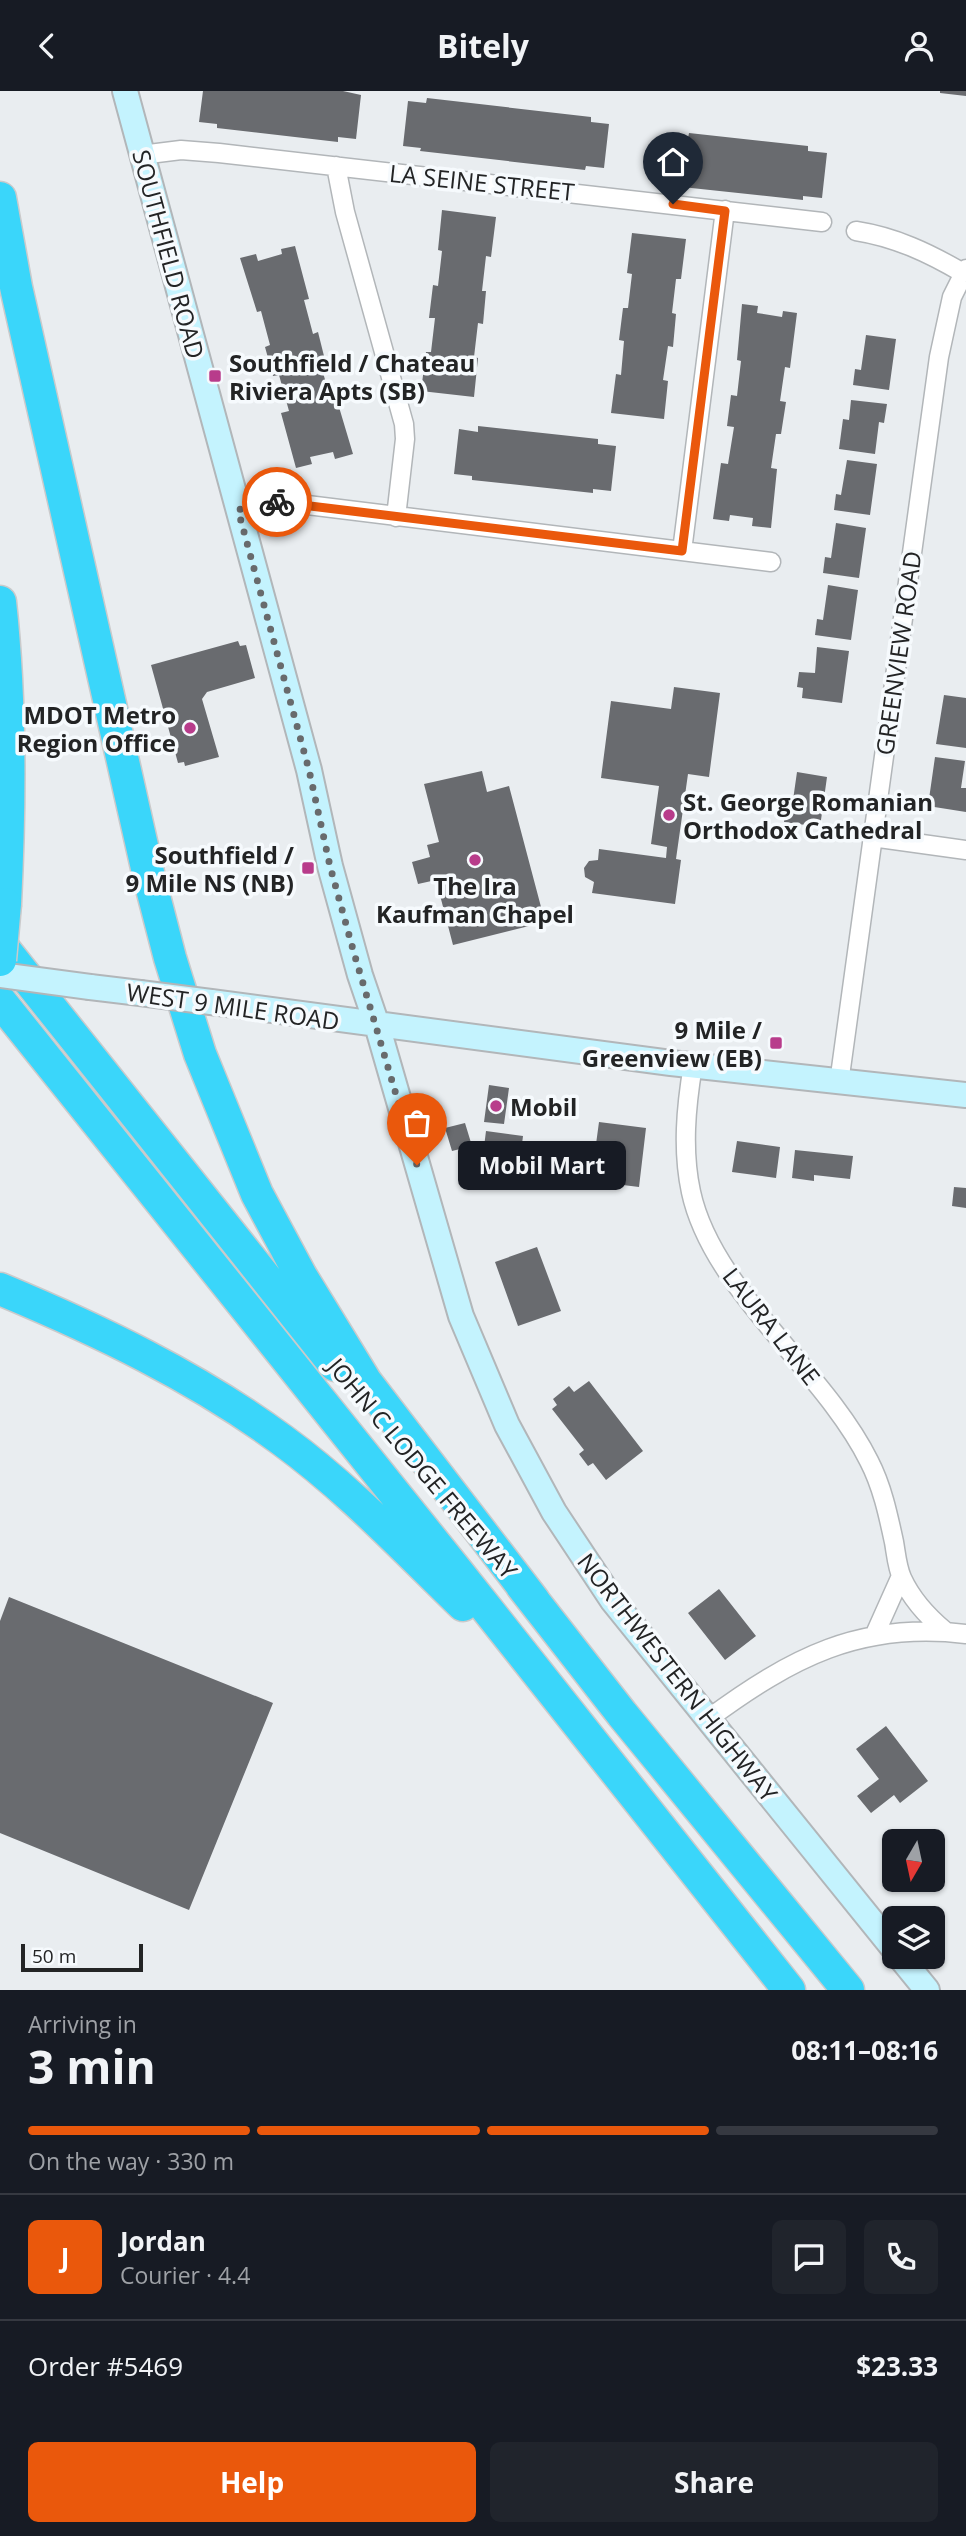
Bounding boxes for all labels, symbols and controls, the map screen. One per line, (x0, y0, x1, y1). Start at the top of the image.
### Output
text: Bitely (437, 24, 529, 67)
icon: back (28, 27, 66, 65)
icon: person (900, 27, 938, 65)
pin (643, 132, 703, 204)
icon: home (654, 143, 692, 181)
street label: SOUTHFIELD ROAD (125, 146, 213, 362)
street label: LA SEINE STREET (388, 156, 576, 208)
place label: Southfield / Chateau Riviera Apts (SB) (229, 346, 475, 407)
marker: Southfield / Chateau Riviera Apts (SB) (207, 368, 223, 384)
courier (242, 467, 312, 537)
icon: bike (258, 483, 296, 521)
street label: GREENVIEW ROAD (867, 549, 929, 757)
place label: MDOT Metro Region Office (17, 698, 176, 759)
marker: MDOT Metro Region Office (182, 720, 198, 736)
place label: St. George Romanian Orthodox Cathedral (683, 785, 933, 846)
marker: St. George Romanian Orthodox Cathedral (661, 807, 677, 823)
place label: Southfield / 9 Mile NS (NB) (125, 838, 294, 899)
marker: The Ira Kaufman Chapel (467, 852, 483, 868)
marker: Southfield / 9 Mile NS (NB) (300, 860, 316, 876)
place label: The Ira Kaufman Chapel (376, 869, 574, 930)
street label: WEST 9 MILE ROAD (124, 975, 342, 1037)
place label: 9 Mile / Greenview (EB) (582, 1013, 762, 1074)
marker: 9 Mile / Greenview (EB) (768, 1035, 784, 1051)
place label: Mobil (510, 1090, 577, 1123)
pin (387, 1093, 447, 1165)
marker: Mobil (488, 1098, 504, 1114)
icon: bag (398, 1104, 436, 1142)
callout: Mobil Mart (459, 1141, 627, 1189)
text: Mobil Mart (479, 1149, 605, 1181)
street label: LAURA LANE (716, 1260, 828, 1392)
street label: JOHN C LODGE FREEWAY (319, 1349, 526, 1586)
street label: NORTHWESTERN HIGHWAY (570, 1546, 786, 1809)
north arrow (882, 1829, 945, 1892)
map controls (882, 1829, 945, 1969)
button: layers (882, 1906, 945, 1969)
scale bar (21, 1941, 144, 1973)
text: 50 m (32, 1943, 76, 1969)
text: Arriving in (28, 2008, 137, 2040)
text: 08:11–08:16 (791, 2032, 938, 2068)
text: 3 min (28, 2035, 156, 2097)
text: On the way · 330 m (28, 2145, 234, 2177)
button: chat (772, 2220, 846, 2294)
button: phone (864, 2220, 938, 2294)
text: Jordan (120, 2223, 206, 2259)
text: J (61, 2239, 69, 2275)
text: Courier · 4.4 (120, 2259, 250, 2291)
text: Order #5469 (28, 2348, 183, 2384)
text: $23.33 (856, 2348, 938, 2384)
button: Help (28, 2442, 476, 2522)
button: Share (490, 2442, 938, 2522)

